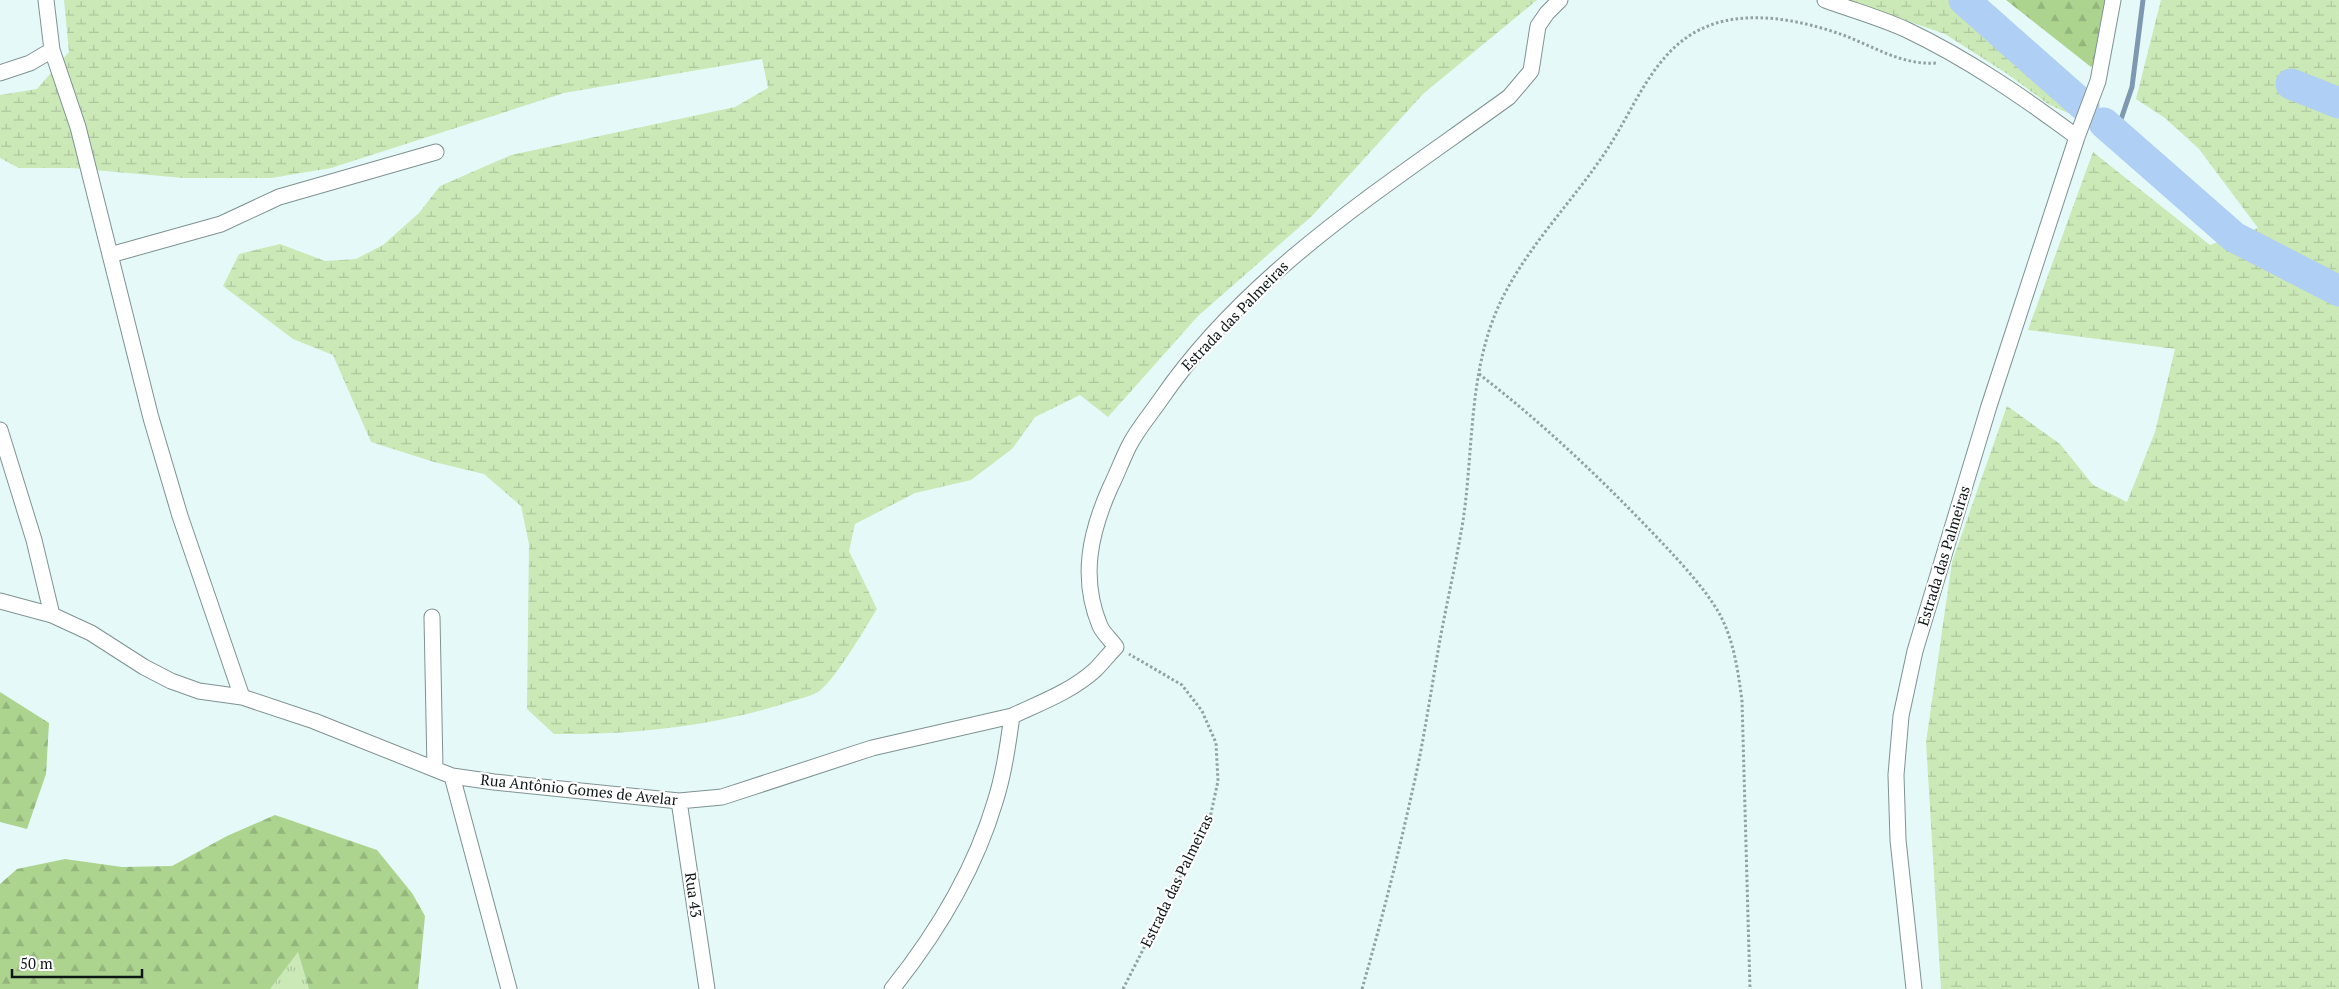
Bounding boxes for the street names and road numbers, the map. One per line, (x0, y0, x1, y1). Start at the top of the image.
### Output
street label: Estrada das Palmeiras (1177, 256, 1292, 375)
street label: Estrada das Palmeiras (1912, 483, 1974, 628)
street label: Rua Antônio Gomes de Avelar (480, 769, 679, 809)
street label: Estrada das Palmeiras (1135, 811, 1217, 950)
street label: Rua 43 (681, 871, 707, 919)

